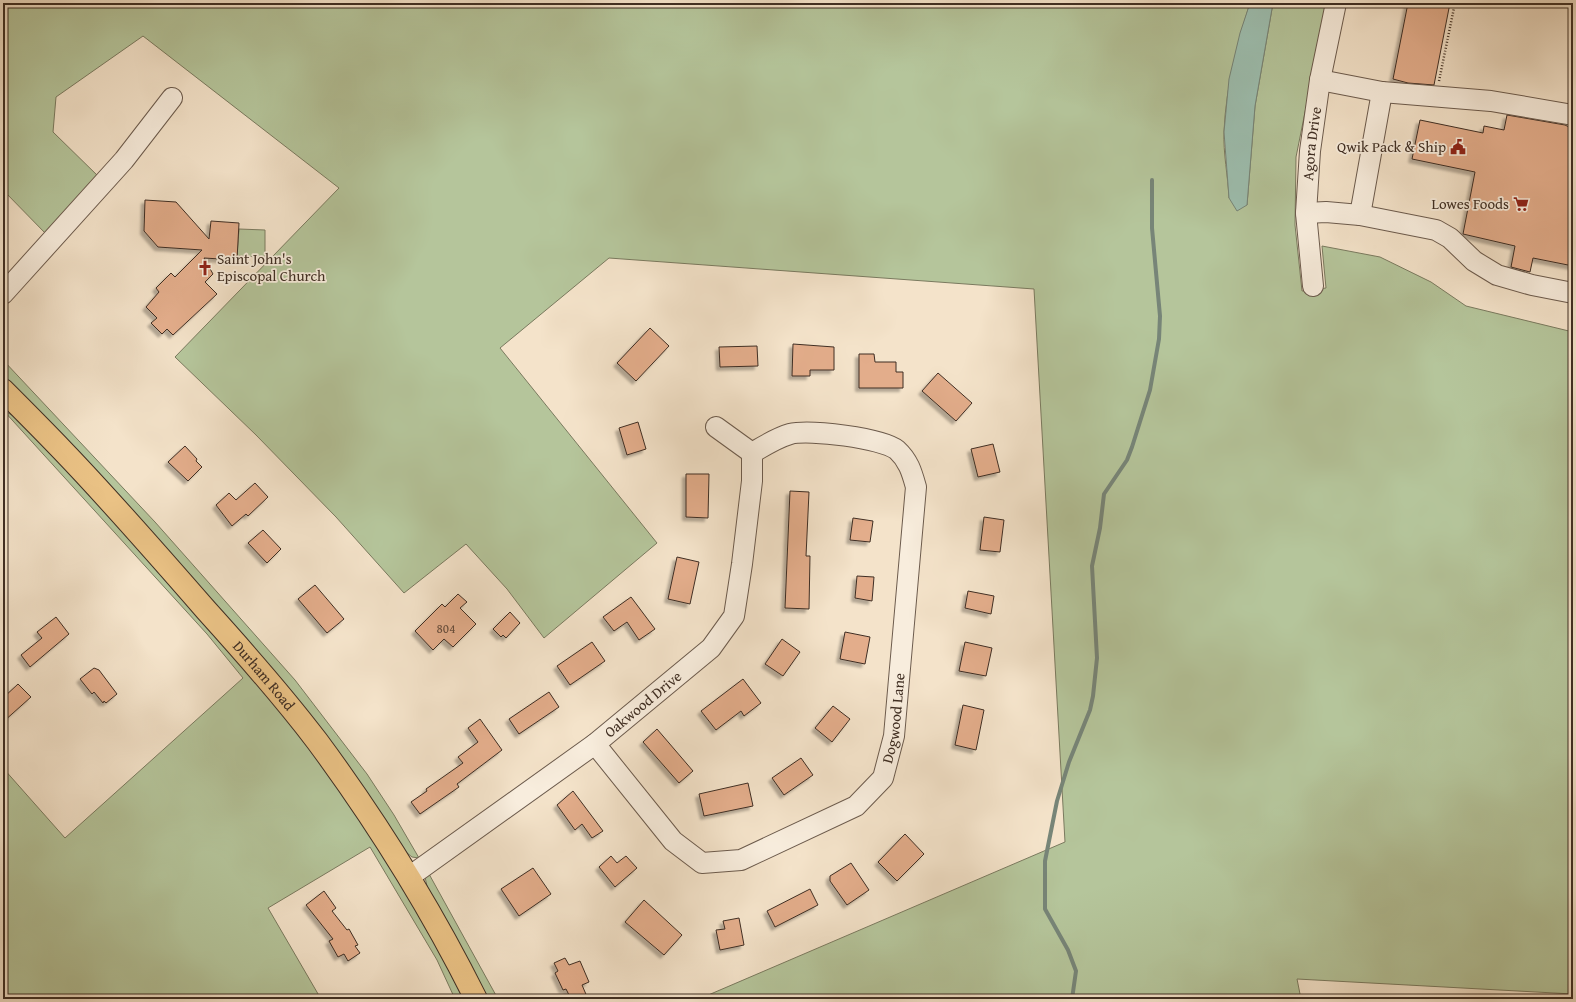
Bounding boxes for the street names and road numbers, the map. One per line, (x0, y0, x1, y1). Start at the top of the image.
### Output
street label: Agora Drive (1297, 105, 1326, 181)
street label: Durham Road (228, 636, 300, 715)
street label: Oakwood Drive (600, 666, 686, 742)
street label: Dogwood Lane (876, 672, 910, 766)

